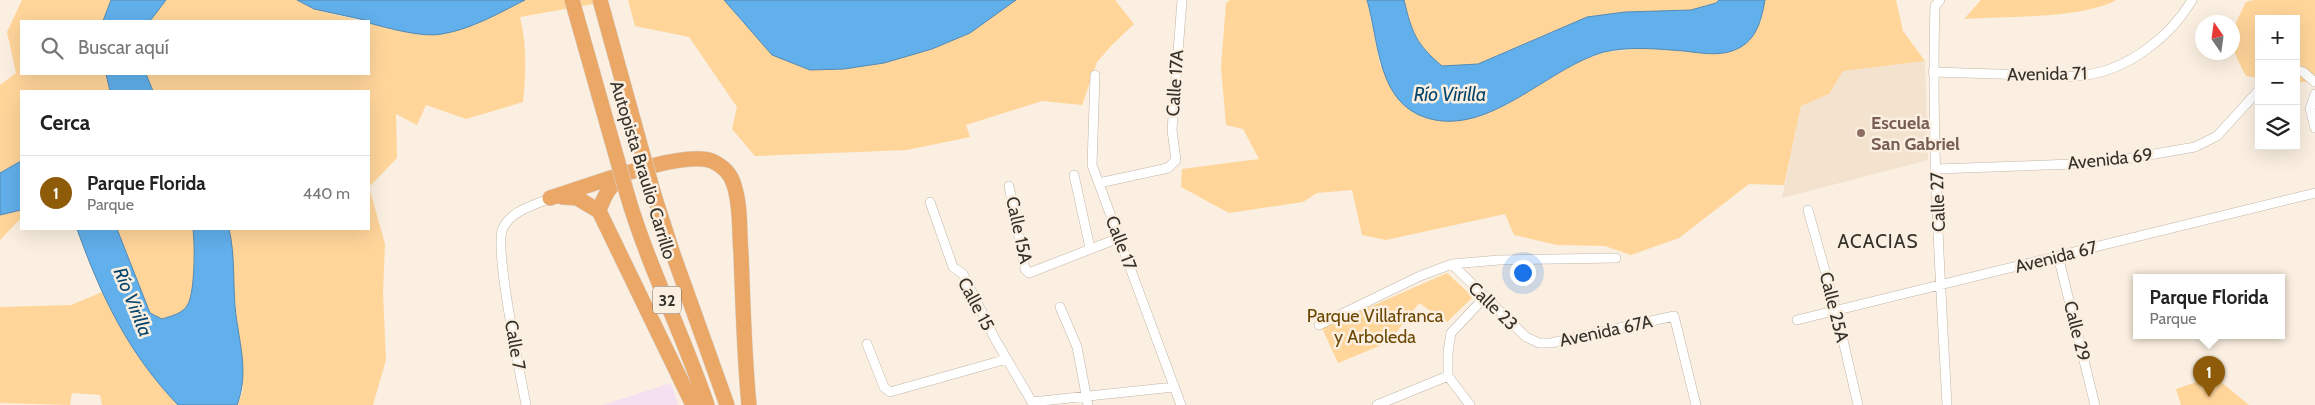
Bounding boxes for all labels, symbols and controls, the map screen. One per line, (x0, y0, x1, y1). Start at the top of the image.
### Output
north arrow (2195, 15, 2240, 60)
map controls (2255, 15, 2300, 150)
button: + (2255, 15, 2300, 60)
search box (20, 20, 370, 75)
icon: search (38, 34, 66, 62)
text: Buscar aquí (78, 36, 169, 59)
street label: Calle 17A (1162, 49, 1188, 117)
button: − (2255, 60, 2300, 105)
street label: Avenida 71 (2007, 62, 2087, 86)
street label: Autopista Braulio Carrillo (605, 78, 681, 262)
water label: Río Virilla (1414, 83, 1486, 106)
button: layers (2255, 105, 2300, 150)
text: Cerca (40, 110, 90, 135)
place label: Escuela San Gabriel (1871, 112, 1960, 155)
marker: Escuela San Gabriel (1855, 127, 1867, 139)
street label: Avenida 69 (2066, 144, 2154, 174)
text: Parque Florida (87, 172, 206, 195)
street label: Calle 27 (1926, 172, 1950, 232)
text: 1 (53, 184, 59, 203)
text: 440 m (303, 184, 350, 203)
street label: Calle 15A (1001, 194, 1037, 266)
text: Parque (87, 195, 134, 214)
street label: Calle 17 (1101, 213, 1141, 273)
district label: ACACIAS (1837, 230, 1919, 253)
street label: Avenida 67 (2013, 236, 2099, 278)
your location (1510, 260, 1536, 286)
water label: Río Virilla (109, 264, 157, 340)
street label: Calle 25A (1815, 270, 1853, 344)
street label: Calle 15 (953, 274, 999, 334)
popup (2133, 274, 2285, 339)
street label: Calle 23 (1464, 277, 1522, 335)
road number: 32 (653, 286, 681, 314)
text: Parque Florida (2150, 286, 2268, 309)
street label: Calle 29 (2059, 299, 2095, 363)
park label: Parque Villafranca y Arboleda (1307, 305, 1444, 348)
text: Parque (2150, 309, 2197, 328)
street label: Avenida 67A (1558, 310, 1654, 352)
street label: Calle 7 (500, 318, 530, 372)
pin: 1 (2193, 356, 2225, 397)

